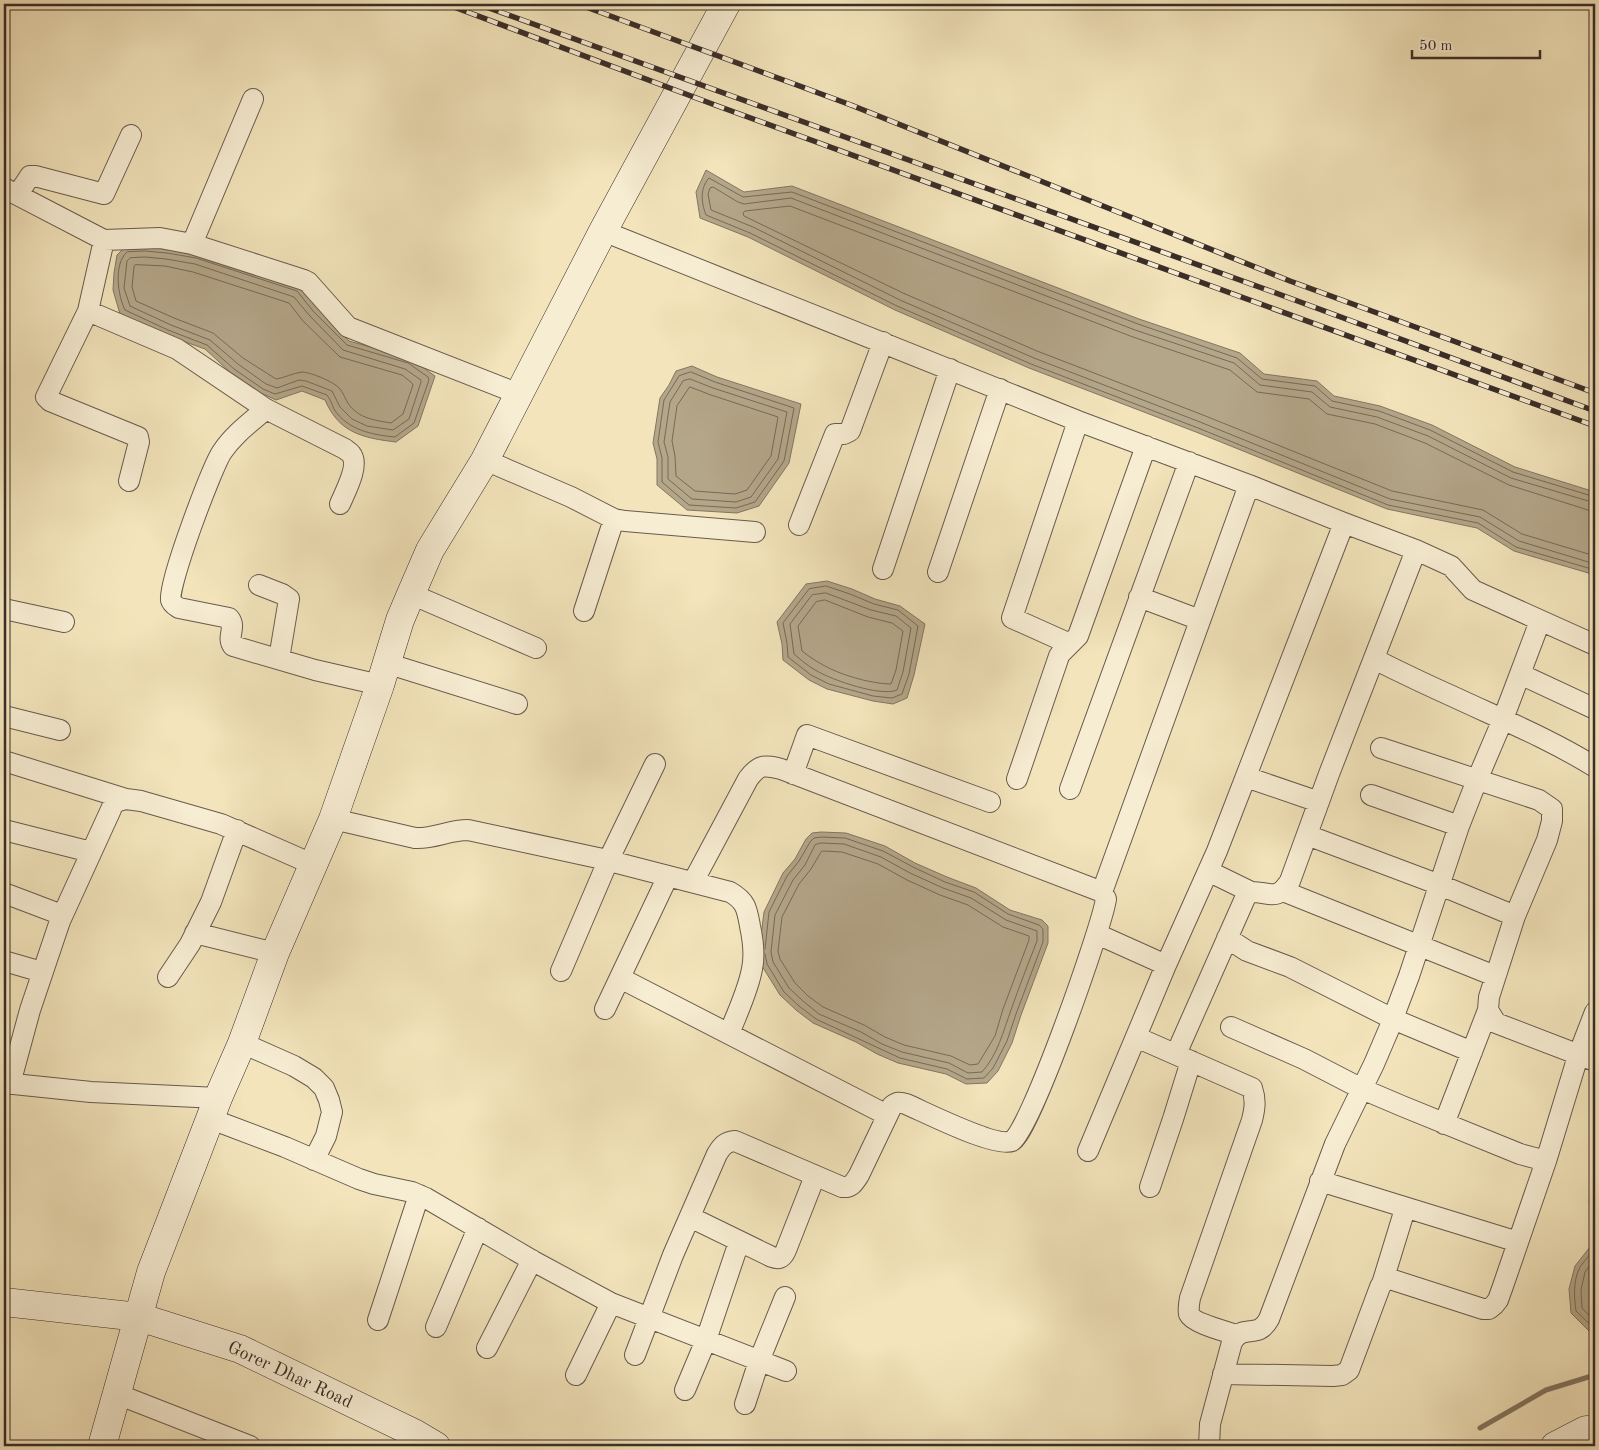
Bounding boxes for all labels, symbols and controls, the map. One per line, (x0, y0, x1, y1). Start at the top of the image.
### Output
scale bar (1412, 28, 1539, 60)
text: 50 m (1419, 39, 1453, 54)
street label: Gorer Dhar Road (225, 1338, 355, 1412)

